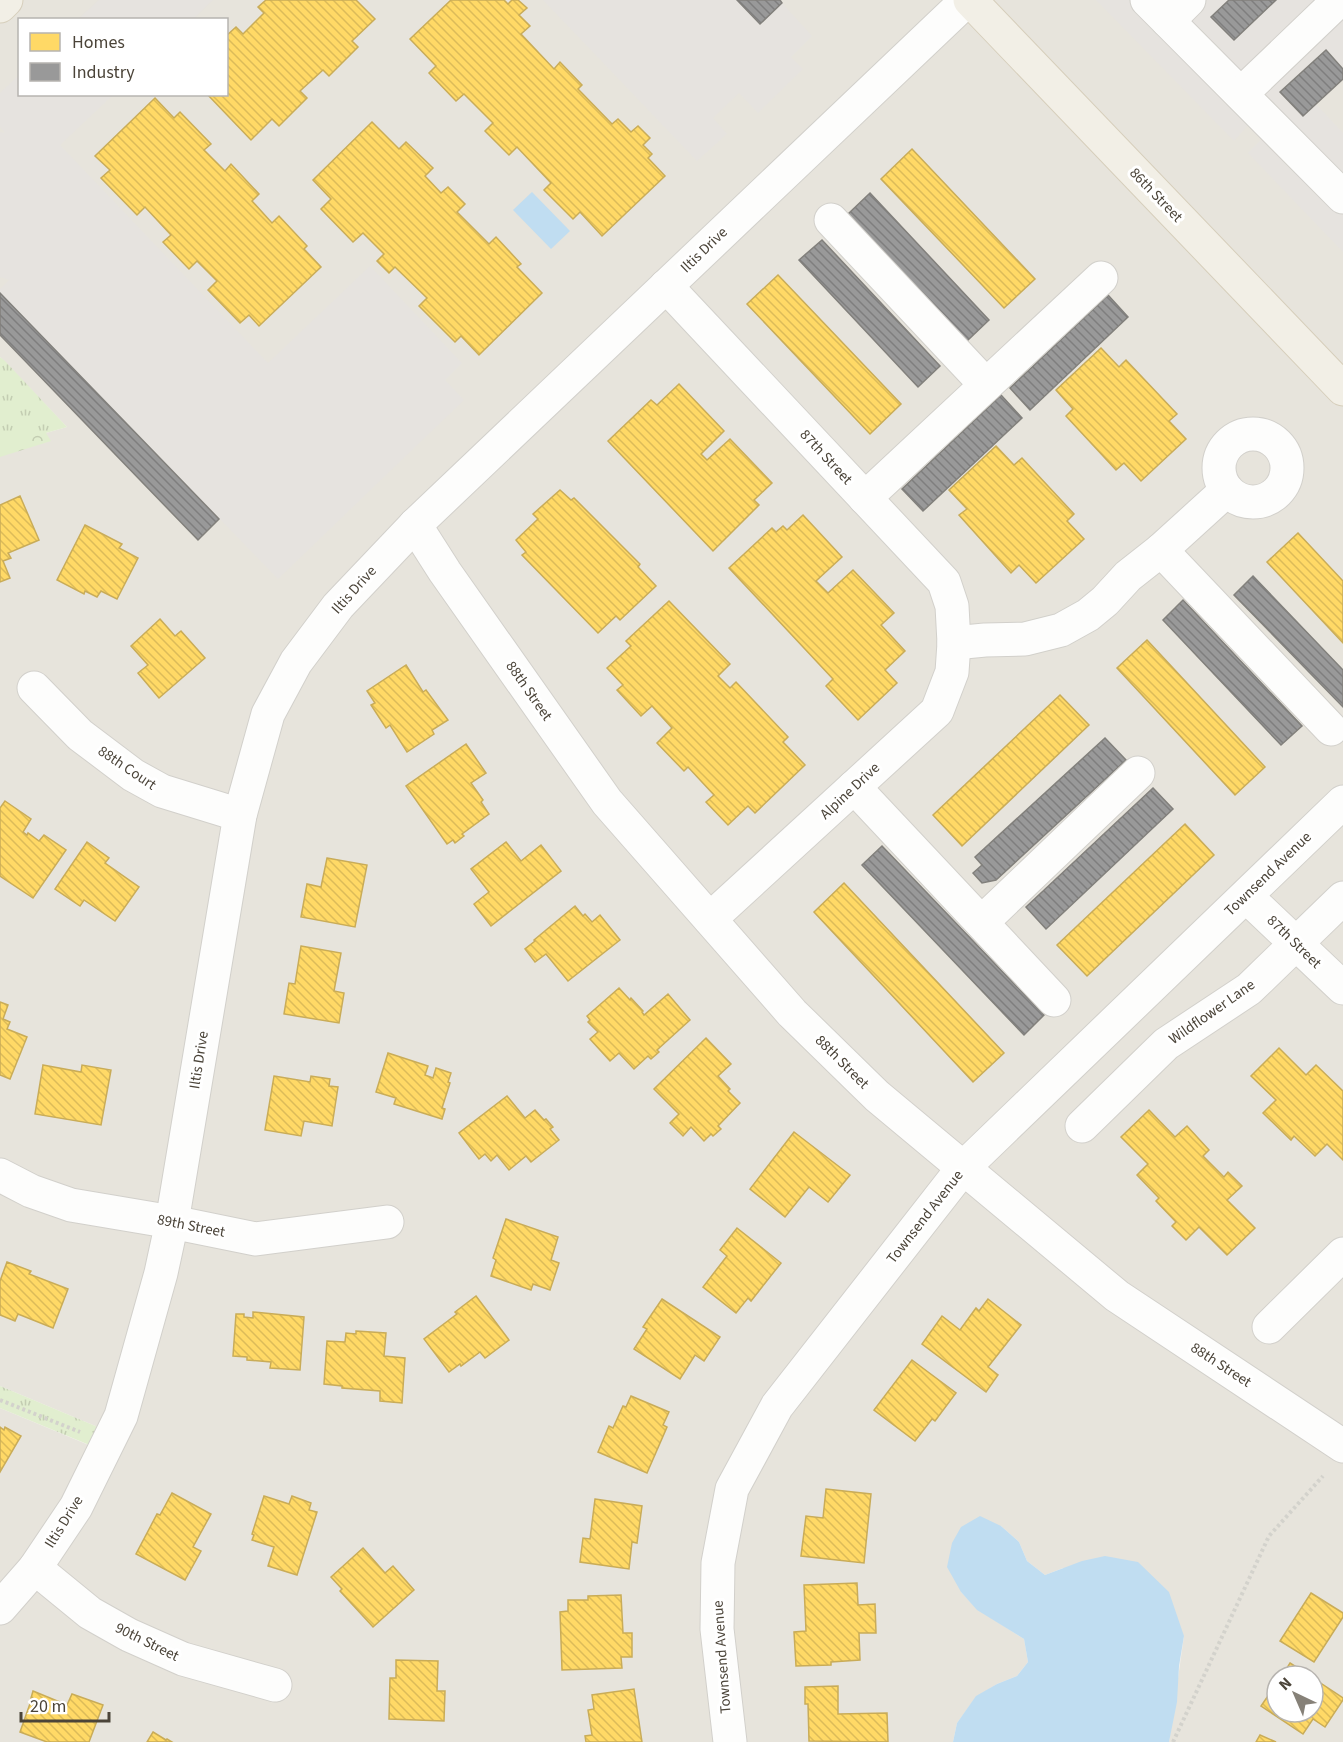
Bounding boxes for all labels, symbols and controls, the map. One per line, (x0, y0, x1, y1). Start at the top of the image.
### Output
legend (18, 18, 228, 96)
text: Homes (72, 30, 125, 55)
text: Industry (72, 60, 135, 85)
street label: 86th Street (1125, 163, 1187, 227)
street label: Iltis Drive (676, 222, 732, 278)
street label: 87th Street (795, 425, 857, 489)
street label: Iltis Drive (327, 561, 381, 619)
street label: 88th Street (501, 657, 557, 725)
street label: 88th Court (94, 741, 160, 795)
street label: Alpine Drive (815, 758, 885, 824)
street label: Townsend Avenue (1220, 827, 1316, 921)
street label: 87th Street (1262, 911, 1326, 973)
street label: Wildflower Lane (1165, 974, 1259, 1050)
street label: Iltis Drive (184, 1030, 214, 1090)
street label: 88th Street (810, 1030, 874, 1094)
street label: Townsend Avenue (882, 1166, 968, 1268)
street label: 89th Street (155, 1209, 227, 1243)
street label: 88th Street (1186, 1337, 1256, 1393)
street label: Iltis Drive (40, 1492, 88, 1552)
street label: Townsend Avenue (708, 1600, 736, 1714)
street label: 90th Street (112, 1617, 182, 1667)
north arrow (1265, 1664, 1325, 1724)
text: N (1274, 1672, 1297, 1696)
scale bar (21, 1685, 110, 1723)
text: 20 m (30, 1694, 66, 1719)

